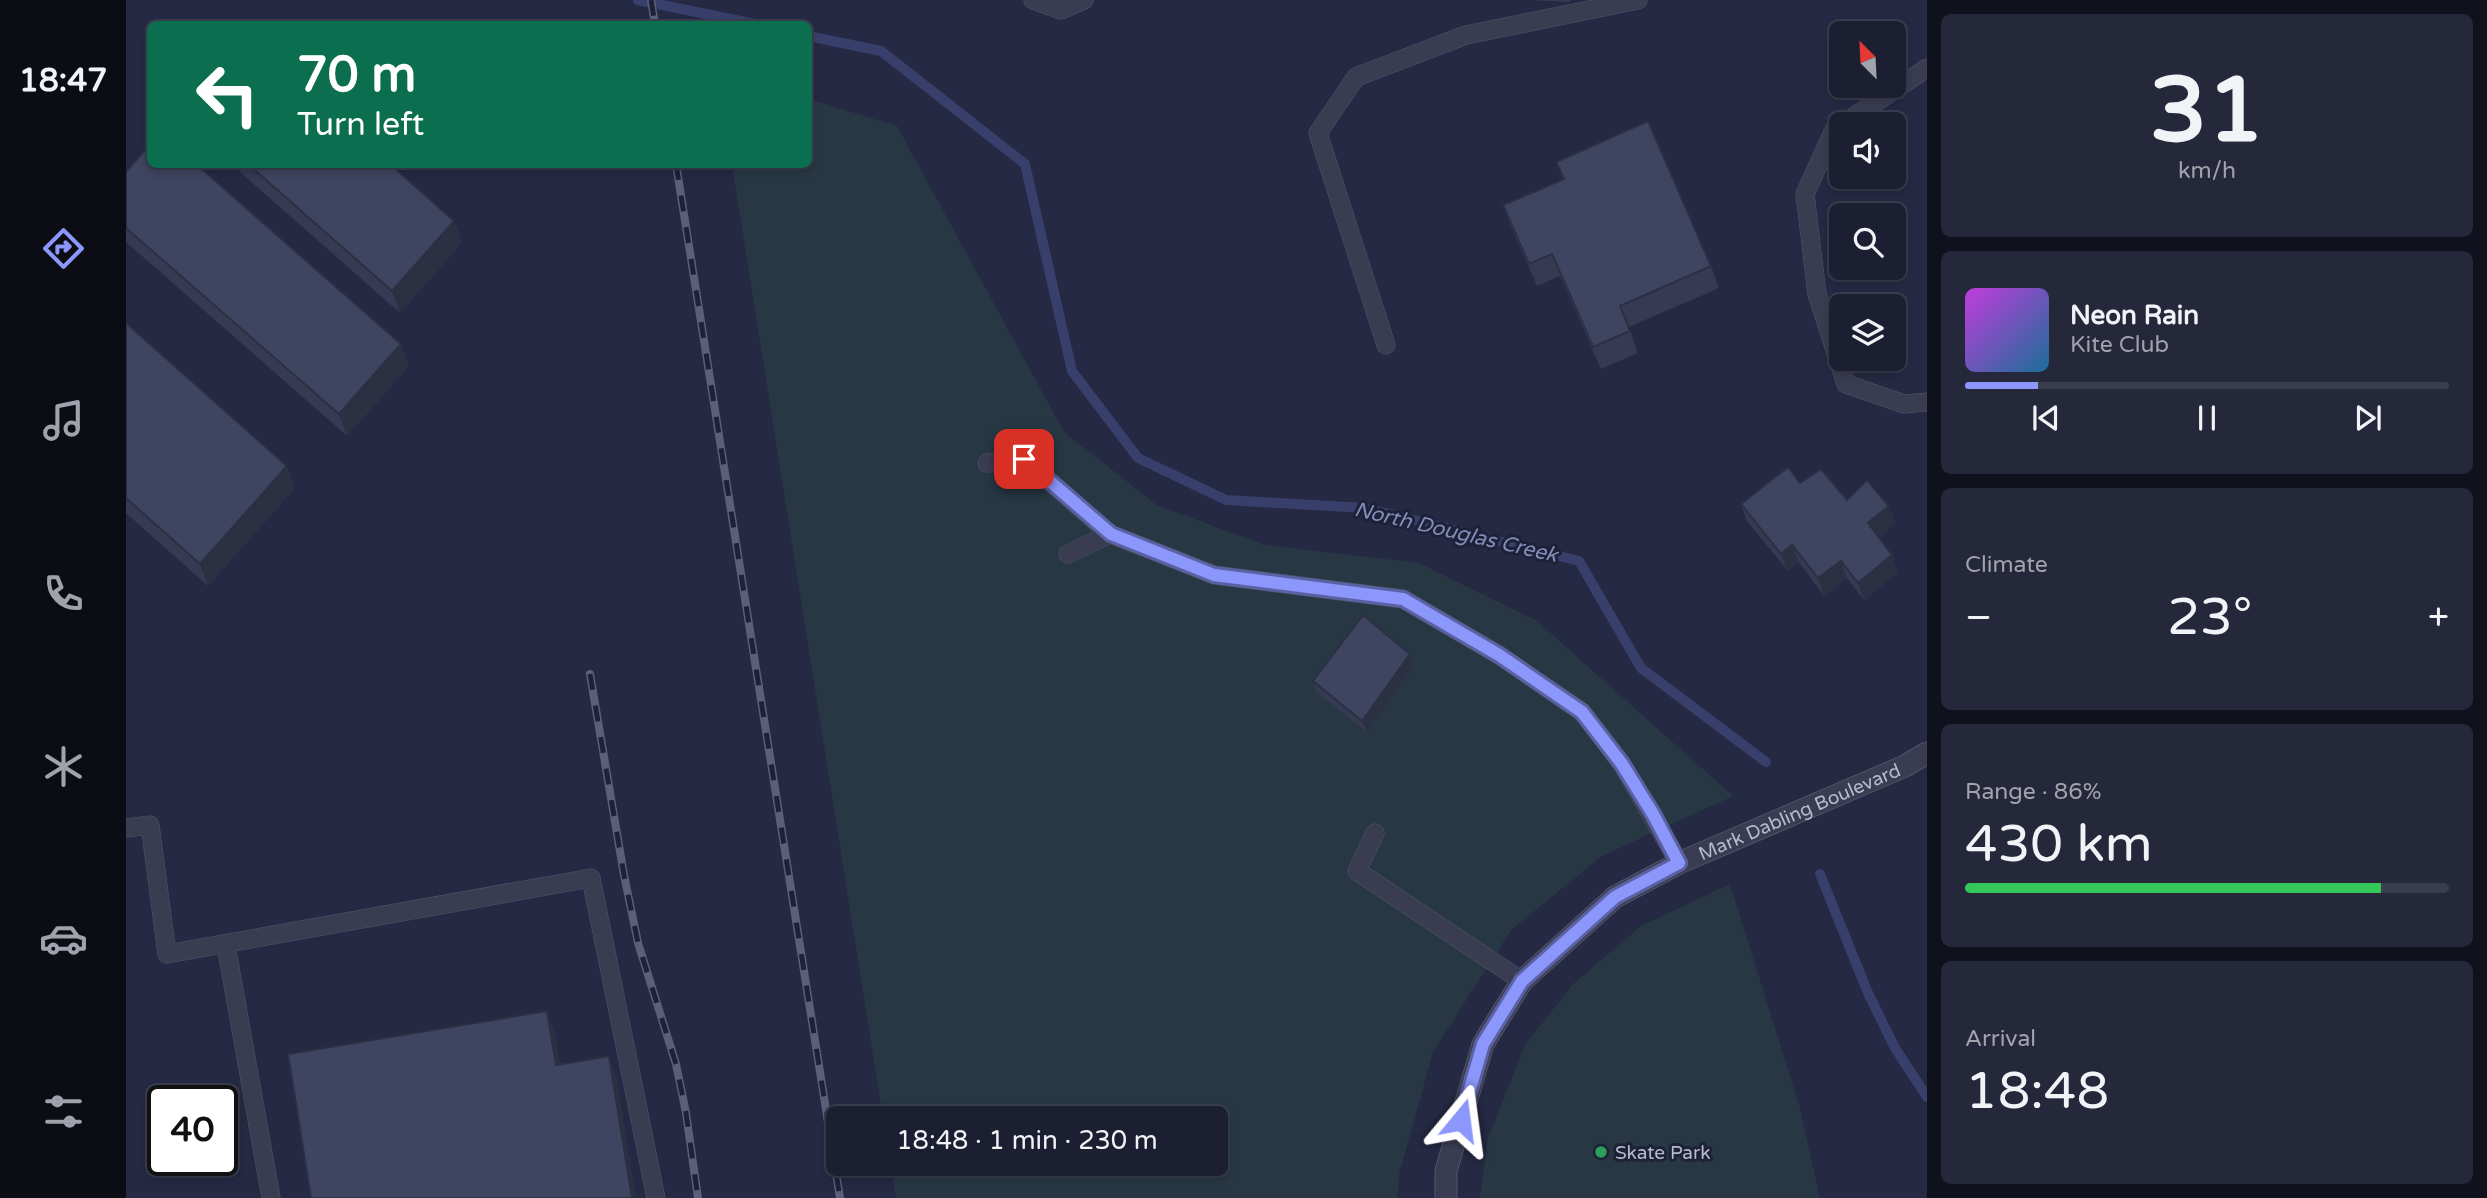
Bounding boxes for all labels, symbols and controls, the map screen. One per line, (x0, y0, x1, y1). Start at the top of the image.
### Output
north arrow (1829, 21, 1906, 98)
map controls (1829, 21, 1906, 371)
text: 70 m (297, 46, 416, 105)
icon: left (182, 49, 273, 140)
text: 31 (2150, 56, 2264, 166)
text: 18:47 (19, 62, 107, 100)
text: Turn left (297, 106, 424, 144)
button: sound (1829, 112, 1906, 189)
text: km/h (2178, 157, 2236, 185)
button: search (1829, 203, 1906, 280)
icon: directions (39, 224, 88, 273)
button: layers (1829, 294, 1906, 371)
text: Neon Rain (2070, 300, 2199, 331)
text: Kite Club (2070, 331, 2169, 359)
icon: music (39, 396, 88, 445)
icon: previous (2027, 399, 2065, 437)
icon: pause (2188, 399, 2226, 437)
icon: next (2349, 399, 2387, 437)
pin (994, 429, 1054, 489)
icon: arrive (1005, 440, 1043, 478)
water label: North Douglas Creek (1352, 497, 1561, 568)
text: Climate (1965, 551, 2048, 579)
icon: phone (39, 569, 88, 618)
text: 23° (2167, 586, 2252, 649)
text: − (1965, 595, 1992, 641)
text: + (2428, 595, 2449, 641)
icon: climate (39, 742, 88, 791)
street label: Mark Dabling Boulevard (1695, 759, 1904, 865)
text: Range · 86% (1965, 778, 2101, 806)
text: 430 km (1965, 813, 2153, 876)
icon: car (39, 914, 88, 963)
text: Arrival (1965, 1025, 2036, 1053)
text: 18:48 (1965, 1060, 2109, 1123)
position arrow (1424, 1083, 1498, 1157)
speed limit sign: 40 (147, 1085, 238, 1176)
icon: filters (39, 1087, 88, 1136)
text: 18:48 · 1 min · 230 m (896, 1125, 1158, 1156)
place label: Skate Park (1615, 1142, 1711, 1164)
marker: Skate Park (1593, 1144, 1609, 1160)

